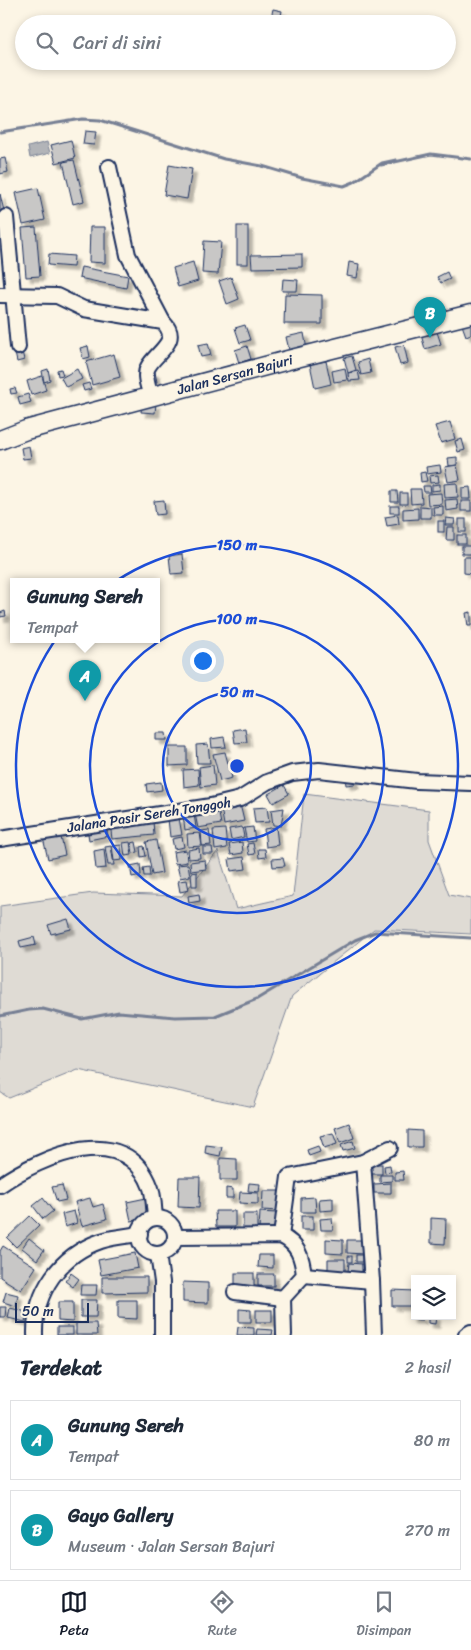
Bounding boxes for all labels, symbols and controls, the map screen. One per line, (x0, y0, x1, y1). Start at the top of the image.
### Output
search box (15, 15, 456, 70)
text: Cari di sini (73, 26, 161, 59)
icon: search (33, 29, 61, 57)
pin: B (414, 297, 446, 338)
street label: Jalan Sersan Bajuri (173, 347, 296, 402)
text: 150 m (217, 532, 258, 558)
popup (10, 578, 160, 643)
text: Gunung Sereh (27, 580, 143, 613)
text: 100 m (217, 606, 258, 632)
text: Tempat (27, 613, 78, 642)
your location (190, 648, 216, 674)
pin: A (69, 660, 101, 701)
text: 50 m (220, 679, 255, 705)
centre of rings (228, 757, 246, 775)
street label: Jalana Pasir Sereh Tonggoh (64, 790, 233, 840)
map controls (411, 1275, 456, 1320)
button: layers (411, 1275, 456, 1320)
text: 50 m (22, 1299, 54, 1324)
scale bar (15, 1300, 89, 1323)
text: Terdekat (20, 1349, 102, 1387)
text: 2 hasil (405, 1353, 451, 1382)
text: Gunung Sereh (68, 1409, 184, 1442)
text: A (32, 1426, 42, 1455)
text: 80 m (414, 1426, 450, 1455)
text: Tempat (68, 1442, 119, 1471)
text: Gayo Gallery (68, 1499, 173, 1532)
text: B (32, 1516, 42, 1545)
text: 270 m (405, 1516, 450, 1545)
text: Museum · Jalan Sersan Bajuri (68, 1532, 274, 1561)
tab: Peta (60, 1588, 88, 1643)
tab: Rute (208, 1588, 237, 1643)
tab: Disimpan (356, 1588, 411, 1643)

